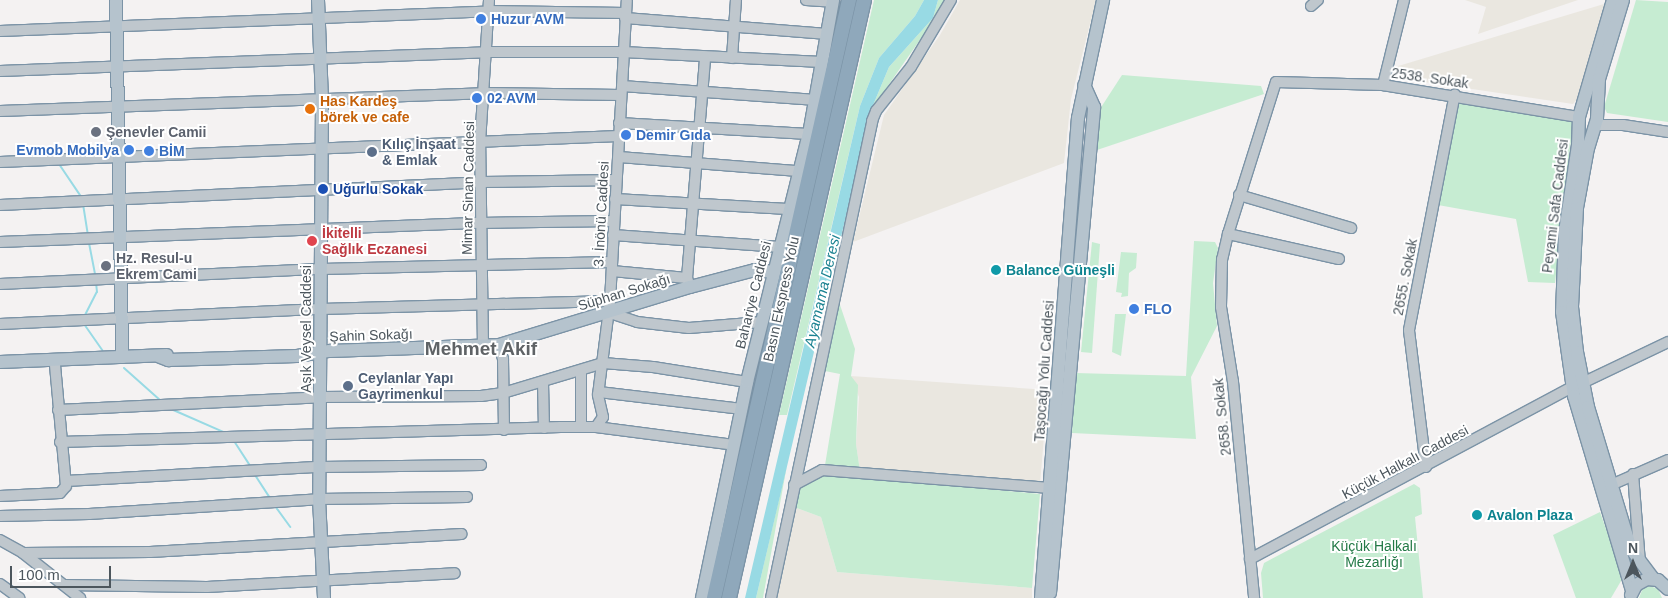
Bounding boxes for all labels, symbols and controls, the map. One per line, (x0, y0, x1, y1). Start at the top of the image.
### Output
place label: Huzur AVM (491, 11, 565, 27)
marker: Huzur AVM (475, 13, 487, 25)
street label: 2538. Sokak (1390, 64, 1470, 92)
place label: 02 AVM (487, 90, 537, 106)
marker: 02 AVM (471, 92, 483, 104)
place label: Has Kardeş börek ve cafe (320, 93, 409, 125)
marker: Has Kardeş börek ve cafe (304, 103, 316, 115)
street label: Mimar Sinan Caddesi (458, 121, 478, 255)
place label: Şenevler Camii (106, 124, 206, 140)
marker: Şenevler Camii (90, 126, 102, 138)
place label: Demir Gıda (636, 127, 711, 143)
marker: Demir Gıda (620, 129, 632, 141)
place label: Kılıç İnşaat & Emlak (382, 136, 456, 168)
street label: Peyami Safa Caddesi (1538, 138, 1572, 274)
place label: Evmob Mobilya (16, 142, 119, 158)
place label: BİM (159, 143, 185, 159)
marker: Evmob Mobilya (123, 144, 135, 156)
marker: BİM (143, 145, 155, 157)
marker: Kılıç İnşaat & Emlak (366, 146, 378, 158)
street label: 3. İnönü Caddesi (590, 161, 612, 267)
place label: Uğurlu Sokak (333, 181, 423, 197)
marker: Uğurlu Sokak (317, 183, 329, 195)
place label: İkitelli Sağlık Eczanesi (322, 225, 427, 258)
water label: Ayamama Deresi (800, 233, 844, 349)
marker: İkitelli Sağlık Eczanesi (306, 235, 318, 247)
street label: Basın Ekspress Yolu (759, 235, 803, 363)
street label: 2655. Sokak (1389, 237, 1421, 317)
street label: Bahariye Caddesi (731, 239, 775, 351)
place label: Hz. Resul-u Ekrem Cami (116, 250, 197, 282)
marker: Hz. Resul-u Ekrem Cami (100, 260, 112, 272)
place label: Balance Güneşli (1006, 262, 1115, 278)
marker: Balance Güneşli (990, 264, 1002, 276)
street label: Aşık Veysel Caddesi (298, 265, 314, 393)
street label: Süphan Sokağı (576, 270, 672, 314)
street label: Taşocağı Yolu Caddesi (1031, 300, 1057, 442)
place label: FLO (1144, 301, 1172, 317)
marker: FLO (1128, 303, 1140, 315)
street label: Şahin Sokağı (329, 325, 413, 345)
district label: Mehmet Akif (425, 338, 537, 360)
place label: Ceylanlar Yapı Gayrimenkul (358, 370, 454, 402)
street label: 2658. Sokak (1210, 377, 1234, 457)
marker: Ceylanlar Yapı Gayrimenkul (342, 380, 354, 392)
street label: Küçük Halkalı Caddesi (1339, 422, 1471, 502)
place label: Avalon Plaza (1487, 507, 1573, 523)
marker: Avalon Plaza (1471, 509, 1483, 521)
park label: Küçük Halkalı Mezarlığı (1331, 538, 1417, 570)
north arrow (1608, 538, 1658, 588)
text: N (1628, 540, 1638, 556)
scale bar (12, 556, 114, 588)
text: 100 m (18, 566, 60, 583)

